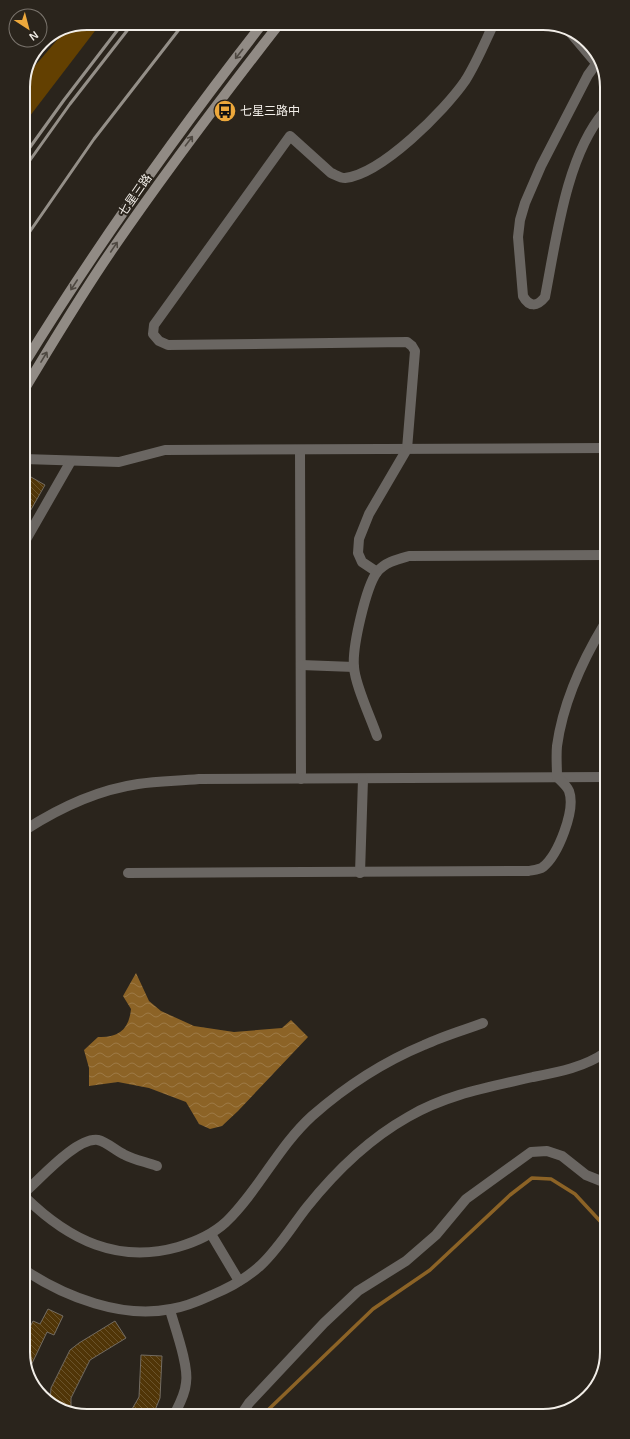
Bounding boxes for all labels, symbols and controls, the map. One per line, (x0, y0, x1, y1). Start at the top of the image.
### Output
north arrow (8, 8, 48, 48)
text: N (27, 29, 41, 43)
one-way arrow (235, 48, 243, 59)
bus stop icon: 七星三路中 (212, 98, 238, 124)
place label: 七星三路中 (240, 104, 300, 118)
one-way arrow (185, 136, 194, 147)
street label: 七星三路 (115, 171, 155, 219)
one-way arrow (110, 242, 118, 253)
one-way arrow (69, 279, 78, 290)
one-way arrow (41, 351, 49, 363)

